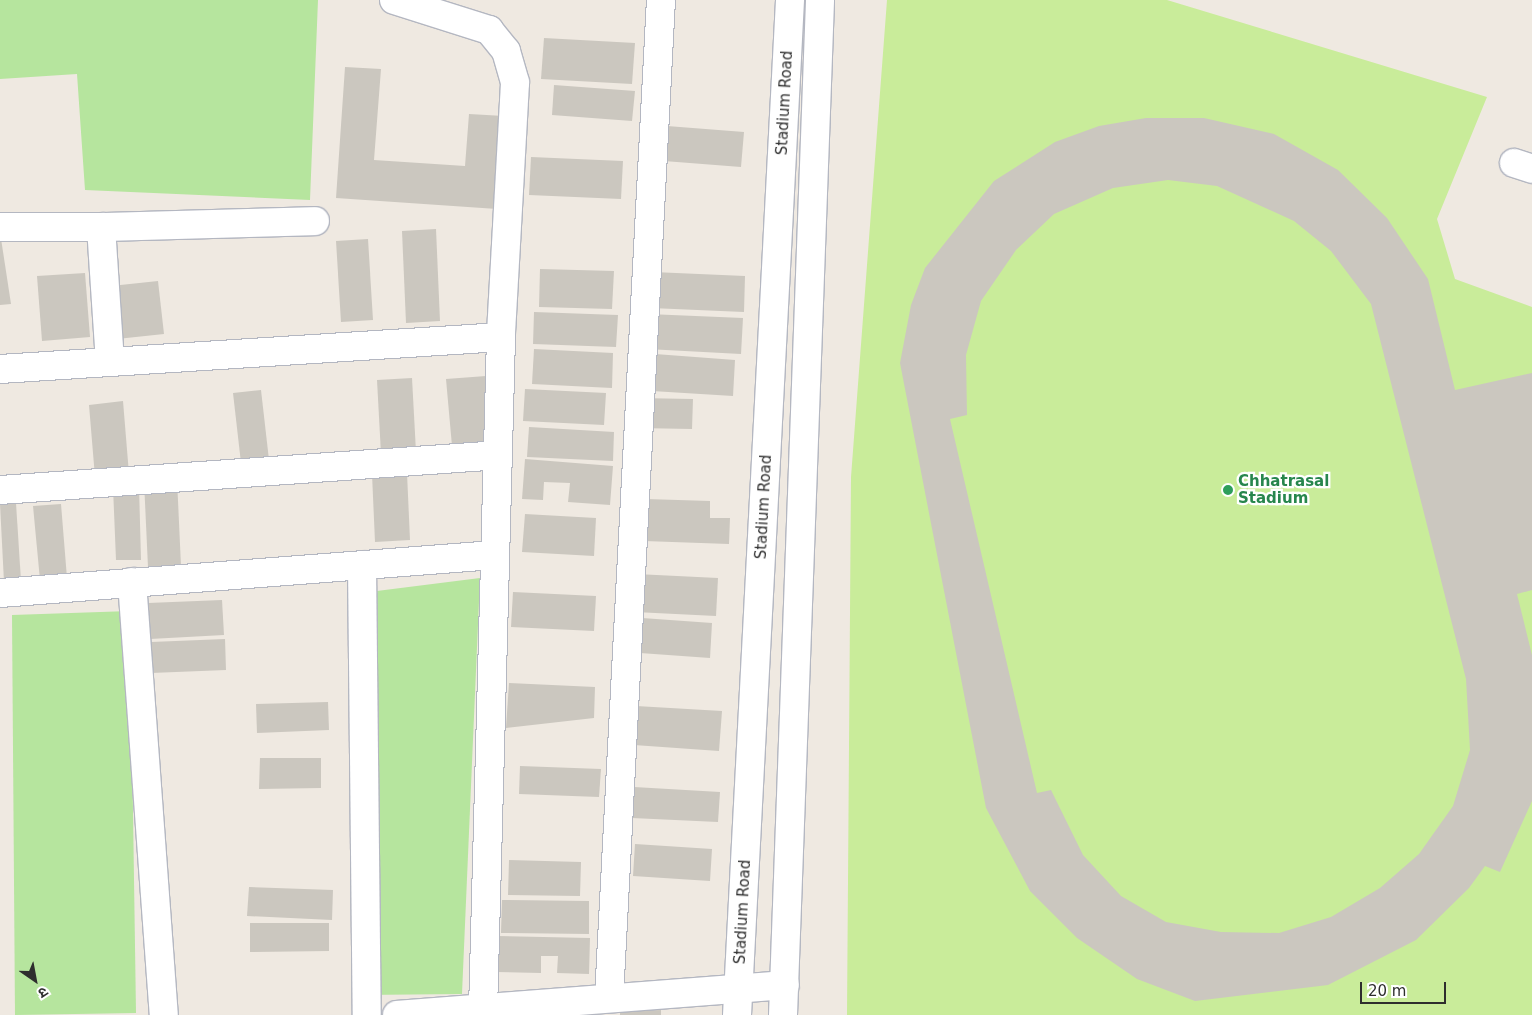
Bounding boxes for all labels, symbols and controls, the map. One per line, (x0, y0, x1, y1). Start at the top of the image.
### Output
street label: Stadium Road (773, 50, 797, 156)
street label: Stadium Road (752, 454, 776, 560)
place label: Chhatrasal Stadium (1238, 472, 1329, 507)
marker: Chhatrasal Stadium (1222, 484, 1234, 496)
street label: Stadium Road (731, 859, 755, 965)
north arrow (10, 955, 60, 1005)
scale bar (1362, 972, 1448, 1004)
text: 20 m (1368, 982, 1406, 1000)
text: उ (35, 984, 51, 1002)

